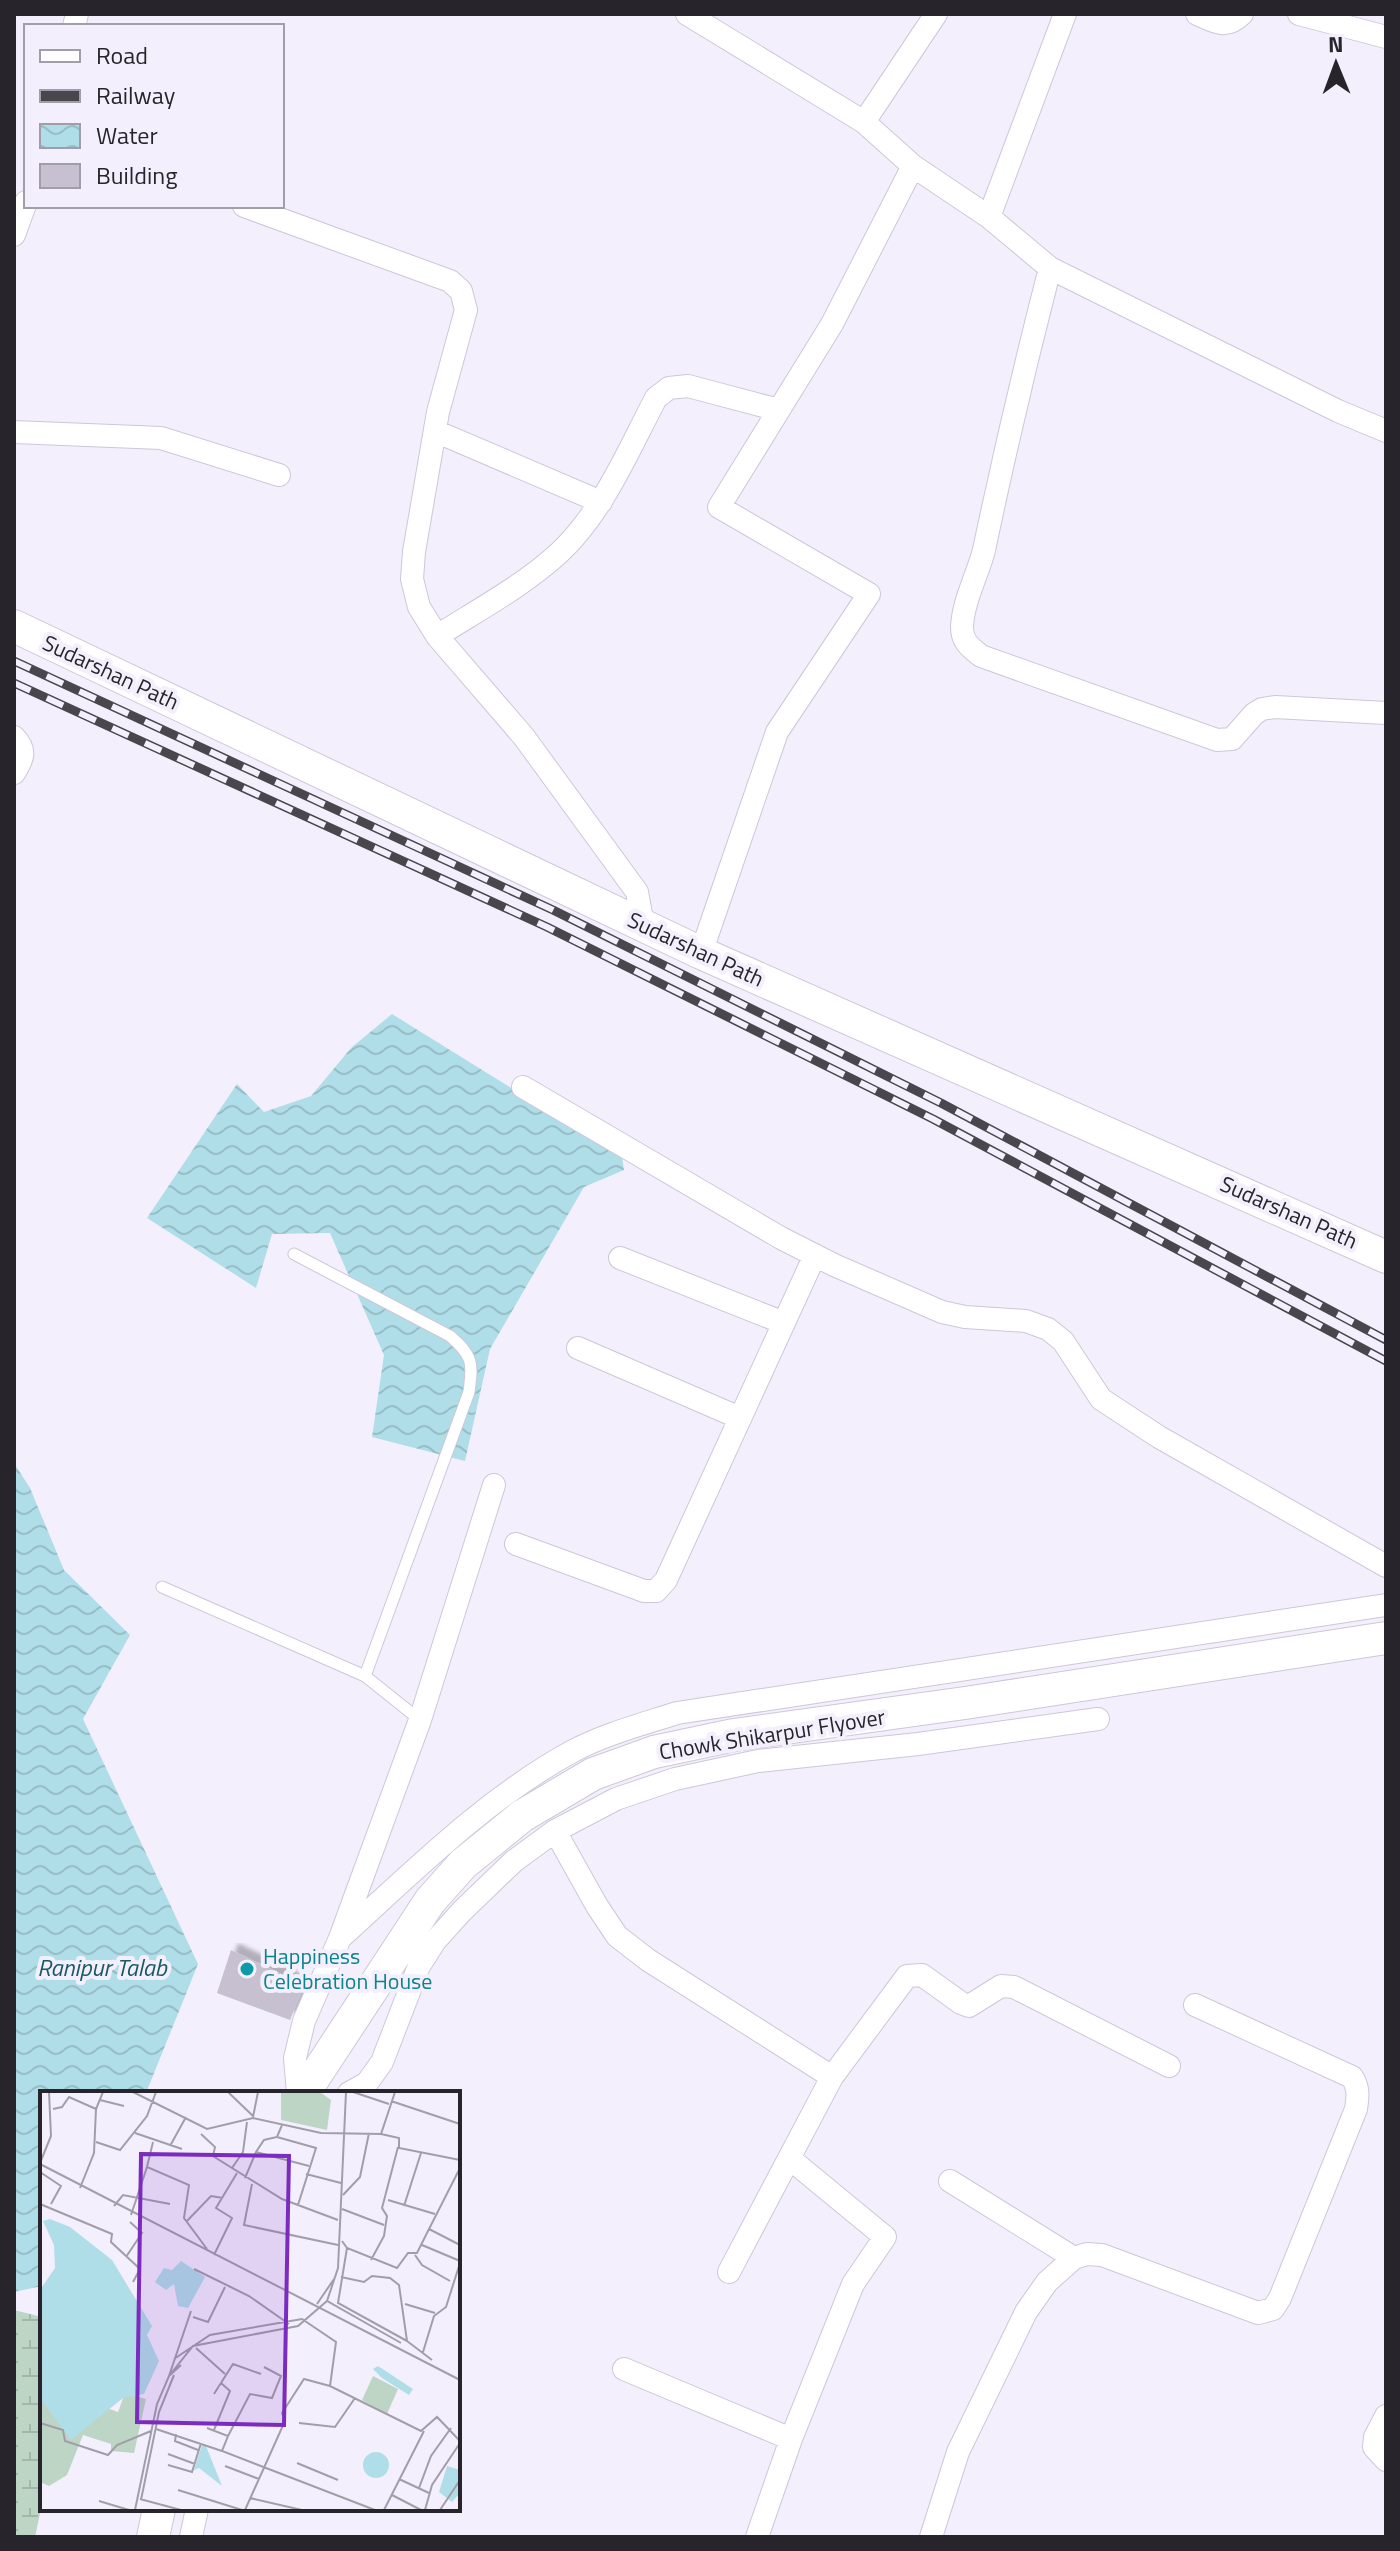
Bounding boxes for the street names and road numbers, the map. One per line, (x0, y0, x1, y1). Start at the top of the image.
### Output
street label: Sudarshan Path (37, 626, 185, 718)
street label: Sudarshan Path (622, 903, 770, 995)
street label: Sudarshan Path (1215, 1167, 1363, 1257)
street label: Chowk Shikarpur Flyover (657, 1699, 888, 1769)

